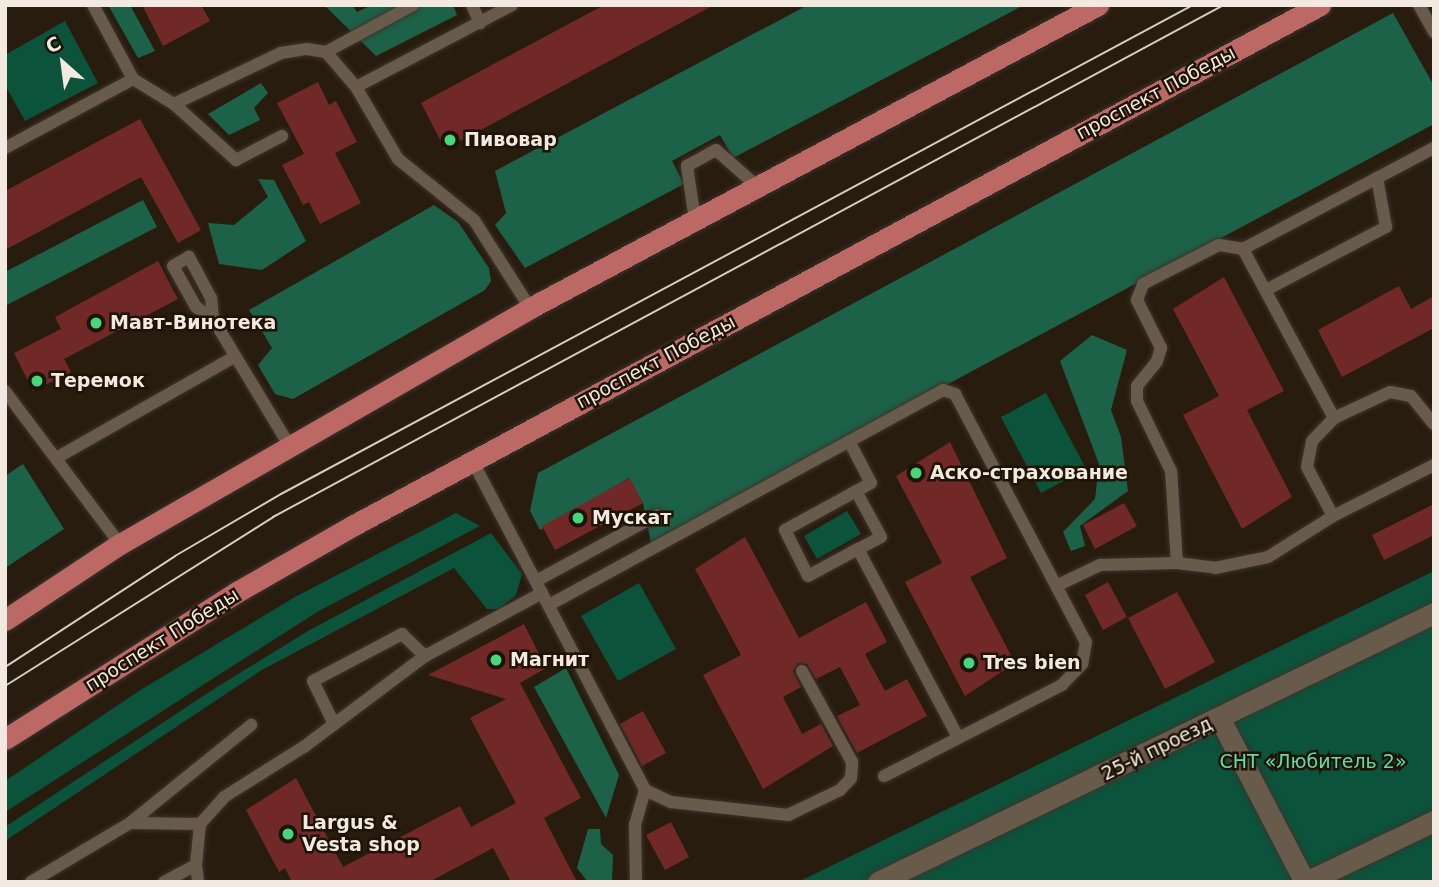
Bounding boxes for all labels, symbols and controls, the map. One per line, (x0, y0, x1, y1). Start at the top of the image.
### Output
north arrow (28, 28, 98, 98)
text: С (42, 31, 64, 57)
street label: проспект Победы (1073, 41, 1239, 145)
place label: Пивовар (464, 129, 557, 151)
marker: Пивовар (442, 132, 458, 148)
street label: проспект Победы (573, 310, 739, 414)
place label: Мавт-Винотека (110, 312, 276, 334)
marker: Мавт-Винотека (88, 315, 104, 331)
place label: Теремок (51, 370, 145, 392)
marker: Теремок (29, 373, 45, 389)
place label: Аско-страхование (930, 462, 1128, 484)
marker: Аско-страхование (908, 465, 924, 481)
place label: Мускат (592, 507, 671, 529)
marker: Мускат (570, 510, 586, 526)
street label: проспект Победы (81, 584, 243, 696)
place label: Магнит (510, 649, 589, 671)
marker: Магнит (488, 652, 504, 668)
place label: Tres bien (983, 652, 1081, 674)
marker: Tres bien (961, 655, 977, 671)
street label: 25-й проезд (1098, 712, 1216, 786)
park label: СНТ «Любитель 2» (1219, 751, 1407, 773)
place label: Largus & Vesta shop (302, 812, 420, 856)
marker: Largus & Vesta shop (280, 826, 296, 842)

